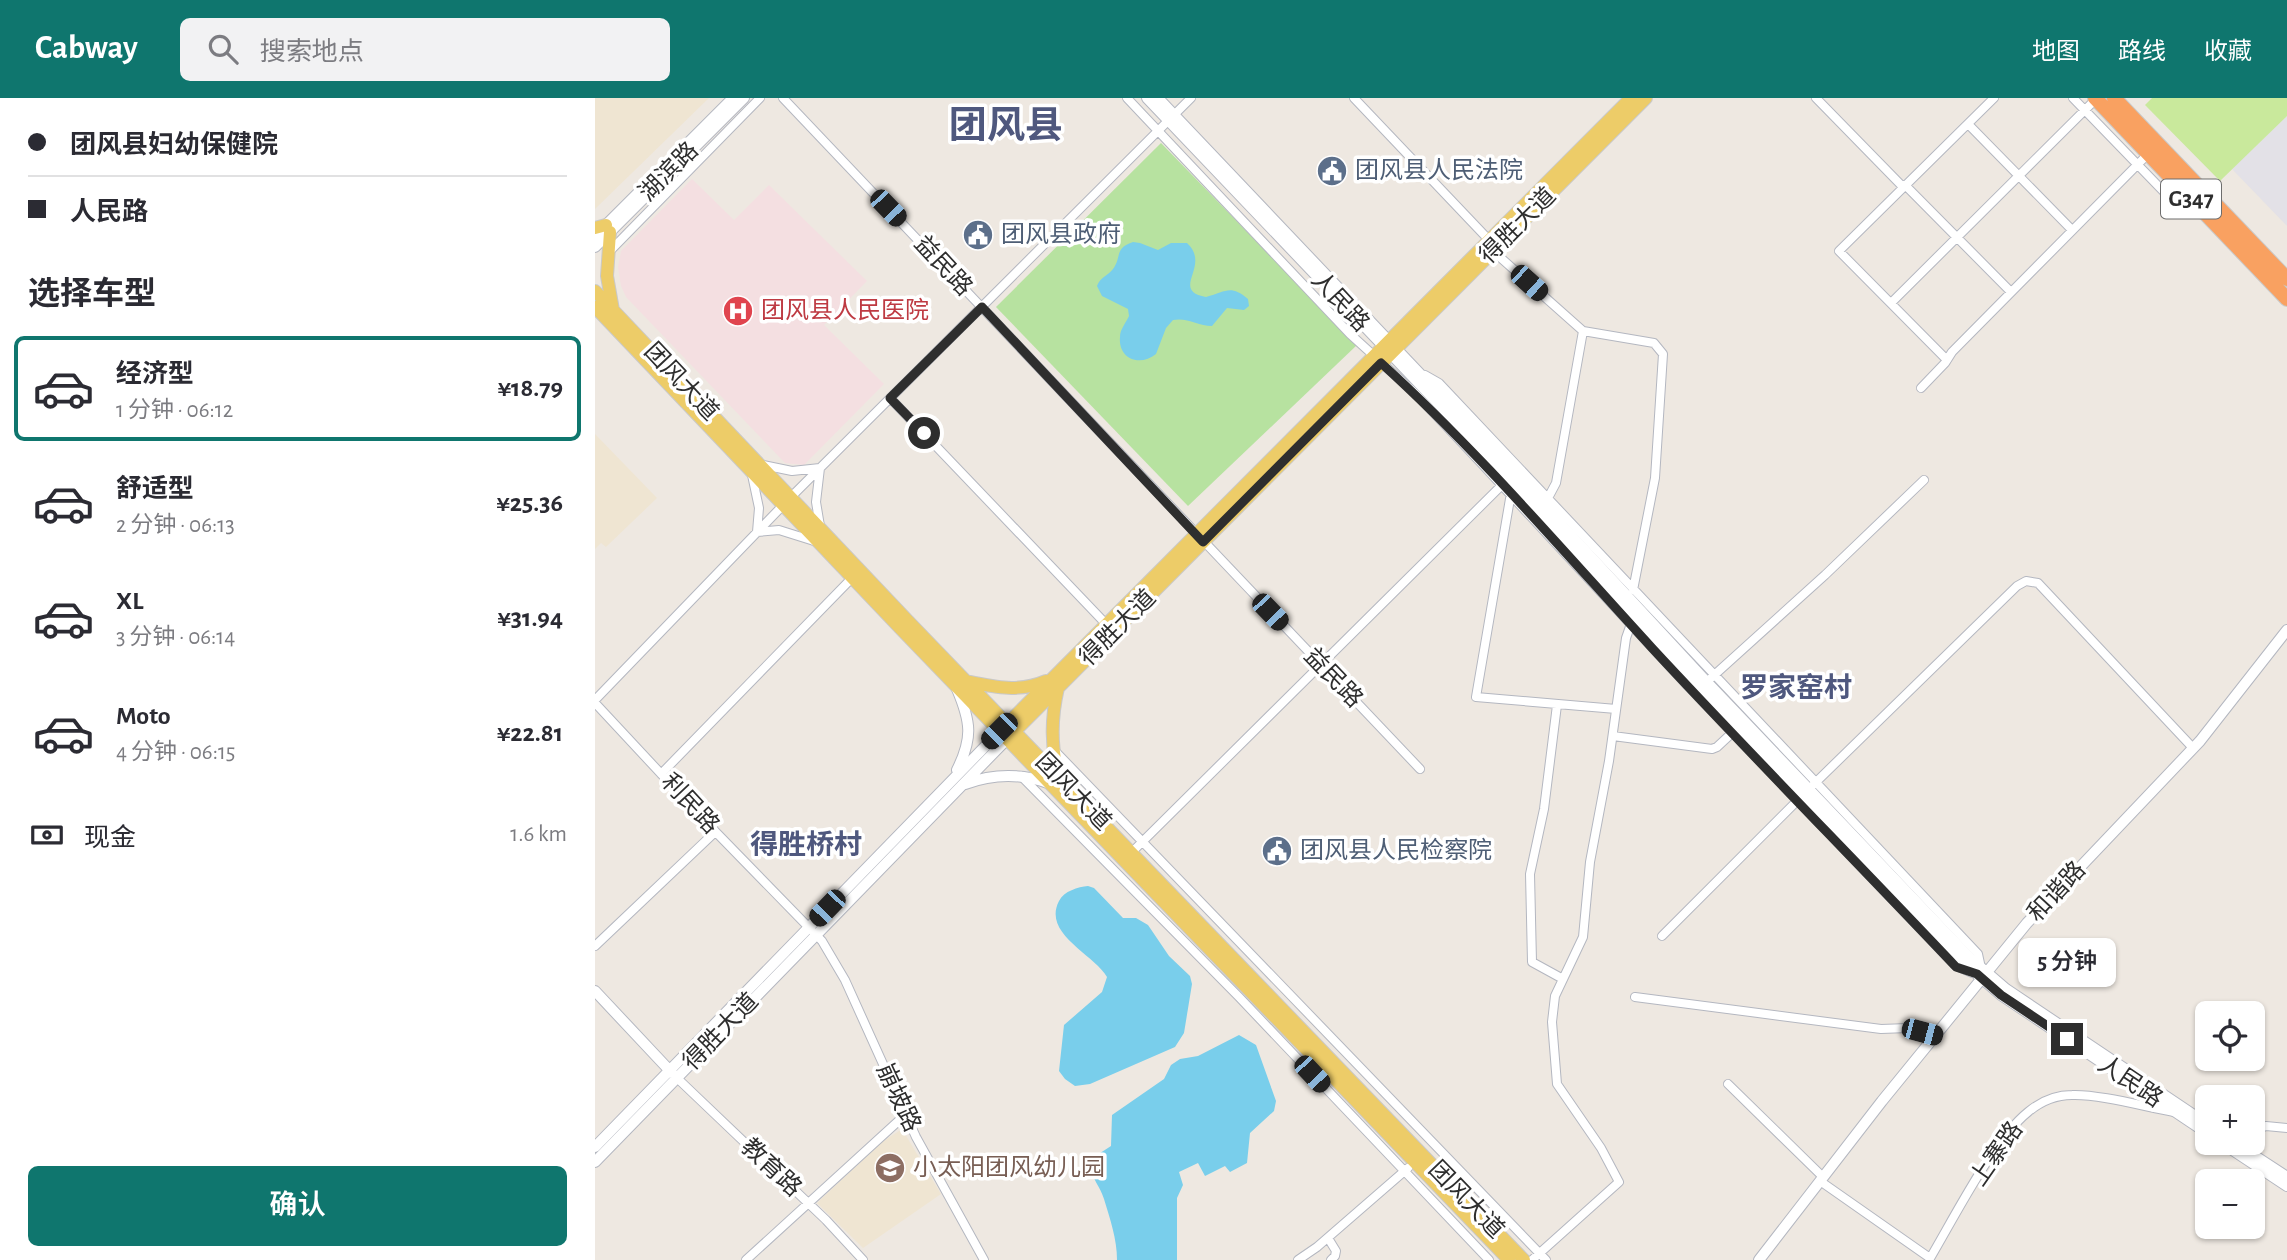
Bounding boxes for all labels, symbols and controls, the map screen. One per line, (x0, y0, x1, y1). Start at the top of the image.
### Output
search box (180, 18, 670, 81)
icon: search (204, 30, 242, 68)
text: Cabway (35, 32, 138, 65)
text: 搜索地点 (260, 39, 364, 65)
text: 地图 (2032, 40, 2080, 64)
text: 路线 (2118, 40, 2166, 64)
text: 收藏 (2204, 40, 2252, 64)
district label: 团风县 (949, 106, 1063, 146)
text: 团风县妇幼保健院 (70, 132, 278, 158)
street label: 湖滨路 (634, 137, 703, 206)
public building icon: 团风县人民法院 (1315, 154, 1349, 188)
place label: 团风县人民法院 (1355, 157, 1523, 183)
road number: G347 (2161, 180, 2221, 218)
street label: 得胜大道 (1474, 182, 1560, 268)
car (866, 186, 911, 230)
text: 人民路 (70, 199, 148, 225)
public building icon: 团风县政府 (961, 218, 995, 252)
place label: 团风县政府 (1001, 221, 1121, 247)
street label: 益民路 (910, 230, 978, 301)
car (1507, 261, 1552, 305)
street label: 人民路 (1307, 266, 1375, 337)
text: 选择车型 (28, 278, 156, 310)
hospital icon: 团风县人民医院 (721, 294, 755, 328)
place label: 团风县人民医院 (761, 297, 929, 323)
street label: 团风大道 (639, 337, 724, 425)
icon: car (32, 357, 95, 420)
text: 经济型 (116, 361, 194, 387)
text: ¥18.79 (497, 375, 563, 401)
text: 1 分钟 · 06:12 (116, 399, 233, 422)
route start (908, 417, 940, 449)
icon: car (32, 472, 95, 535)
text: 舒适型 (116, 476, 194, 502)
text: ¥25.36 (496, 490, 563, 516)
text: 2 分钟 · 06:13 (116, 514, 235, 537)
street label: 得胜大道 (1074, 584, 1160, 670)
icon: car (32, 587, 95, 650)
text: XL (116, 588, 143, 614)
car (1248, 590, 1293, 634)
text: ¥31.94 (497, 605, 563, 631)
text: 3 分钟 · 06:14 (116, 626, 235, 649)
street label: 益民路 (1299, 642, 1368, 712)
district label: 罗家窑村 (1740, 672, 1852, 703)
icon: car (32, 702, 95, 765)
text: Moto (116, 703, 171, 729)
car (977, 709, 1022, 753)
text: ¥22.81 (497, 720, 563, 746)
text: 4 分钟 · 06:15 (116, 741, 235, 764)
street label: 团风大道 (1031, 748, 1116, 835)
street label: 利民路 (657, 768, 725, 839)
icon: cash (28, 816, 66, 854)
text: 1.6 km (510, 823, 567, 846)
text: 现金 (84, 825, 136, 851)
district label: 得胜桥村 (750, 830, 862, 860)
public building icon: 团风县人民检察院 (1260, 834, 1294, 868)
place label: 团风县人民检察院 (1300, 837, 1492, 863)
street label: 和谐路 (2022, 856, 2090, 927)
car (805, 886, 850, 930)
callout: 5 分钟 (2018, 937, 2116, 986)
text: 5 分钟 (2037, 951, 2097, 974)
street label: 得胜大道 (678, 988, 763, 1075)
map controls (2195, 1001, 2265, 1239)
button: locate (2195, 1001, 2265, 1071)
car (1899, 1016, 1946, 1048)
route end (2051, 1023, 2083, 1055)
street label: 人民路 (2093, 1050, 2168, 1112)
car (1290, 1051, 1335, 1097)
street label: 崩坡路 (872, 1059, 926, 1136)
button: + (2195, 1085, 2265, 1155)
street label: 上寨路 (1965, 1116, 2027, 1190)
street label: 教育路 (736, 1133, 807, 1201)
school or university icon: 小太阳团风幼儿园 (873, 1151, 907, 1185)
place label: 小太阳团风幼儿园 (913, 1154, 1105, 1180)
street label: 团风大道 (1424, 1156, 1509, 1243)
button: 确认 (28, 1166, 567, 1246)
button: − (2195, 1169, 2265, 1239)

